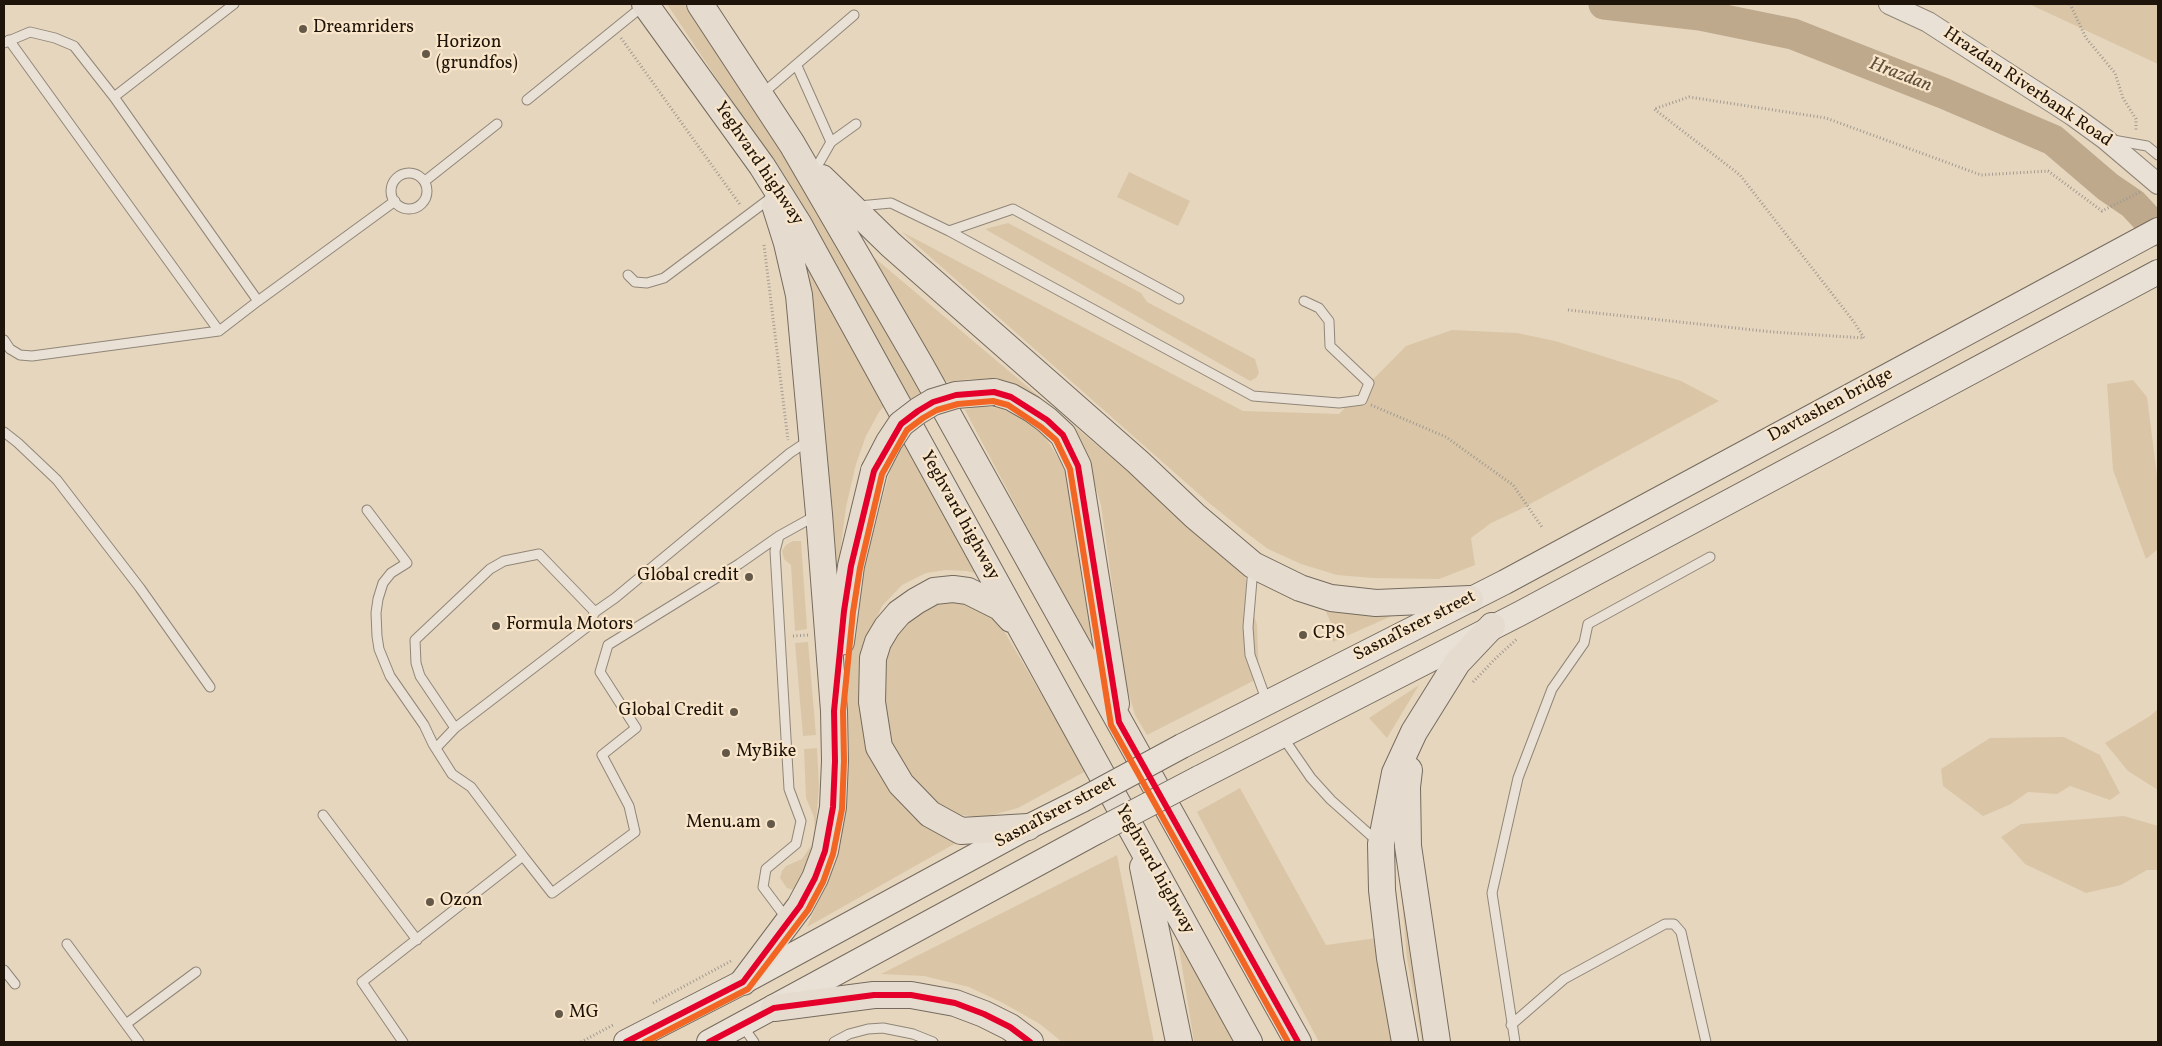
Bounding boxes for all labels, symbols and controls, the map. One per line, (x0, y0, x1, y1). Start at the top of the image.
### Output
place label: Dreamriders (313, 18, 414, 40)
marker: Dreamriders (297, 23, 309, 35)
street label: Hrazdan Riverbank Road (1938, 23, 2116, 153)
place label: Horizon (grundfos) (436, 33, 518, 76)
marker: Horizon (grundfos) (420, 48, 432, 60)
water label: Hrazdan (1865, 54, 1935, 98)
street label: Yeghvard highway (709, 98, 807, 230)
street label: Davtashen bridge (1765, 364, 1897, 448)
street label: Yeghvard highway (914, 448, 1004, 584)
place label: Global credit (637, 566, 739, 588)
marker: Global credit (743, 571, 755, 583)
street label: SasnaTsrer street (1350, 587, 1480, 667)
place label: Formula Motors (506, 615, 633, 637)
marker: Formula Motors (490, 620, 502, 632)
place label: CPS (1313, 624, 1345, 646)
marker: CPS (1297, 629, 1309, 641)
place label: Global Credit (619, 701, 724, 723)
marker: Global Credit (728, 706, 740, 718)
place label: MyBike (736, 742, 796, 764)
marker: MyBike (720, 747, 732, 759)
street label: SasnaTsrer street (992, 772, 1120, 854)
street label: Yeghvard highway (1109, 802, 1199, 938)
place label: Menu.am (686, 813, 761, 835)
marker: Menu.am (765, 818, 777, 830)
place label: Ozon (440, 891, 482, 913)
marker: Ozon (424, 896, 436, 908)
place label: MG (569, 1003, 599, 1025)
marker: MG (553, 1008, 565, 1020)

